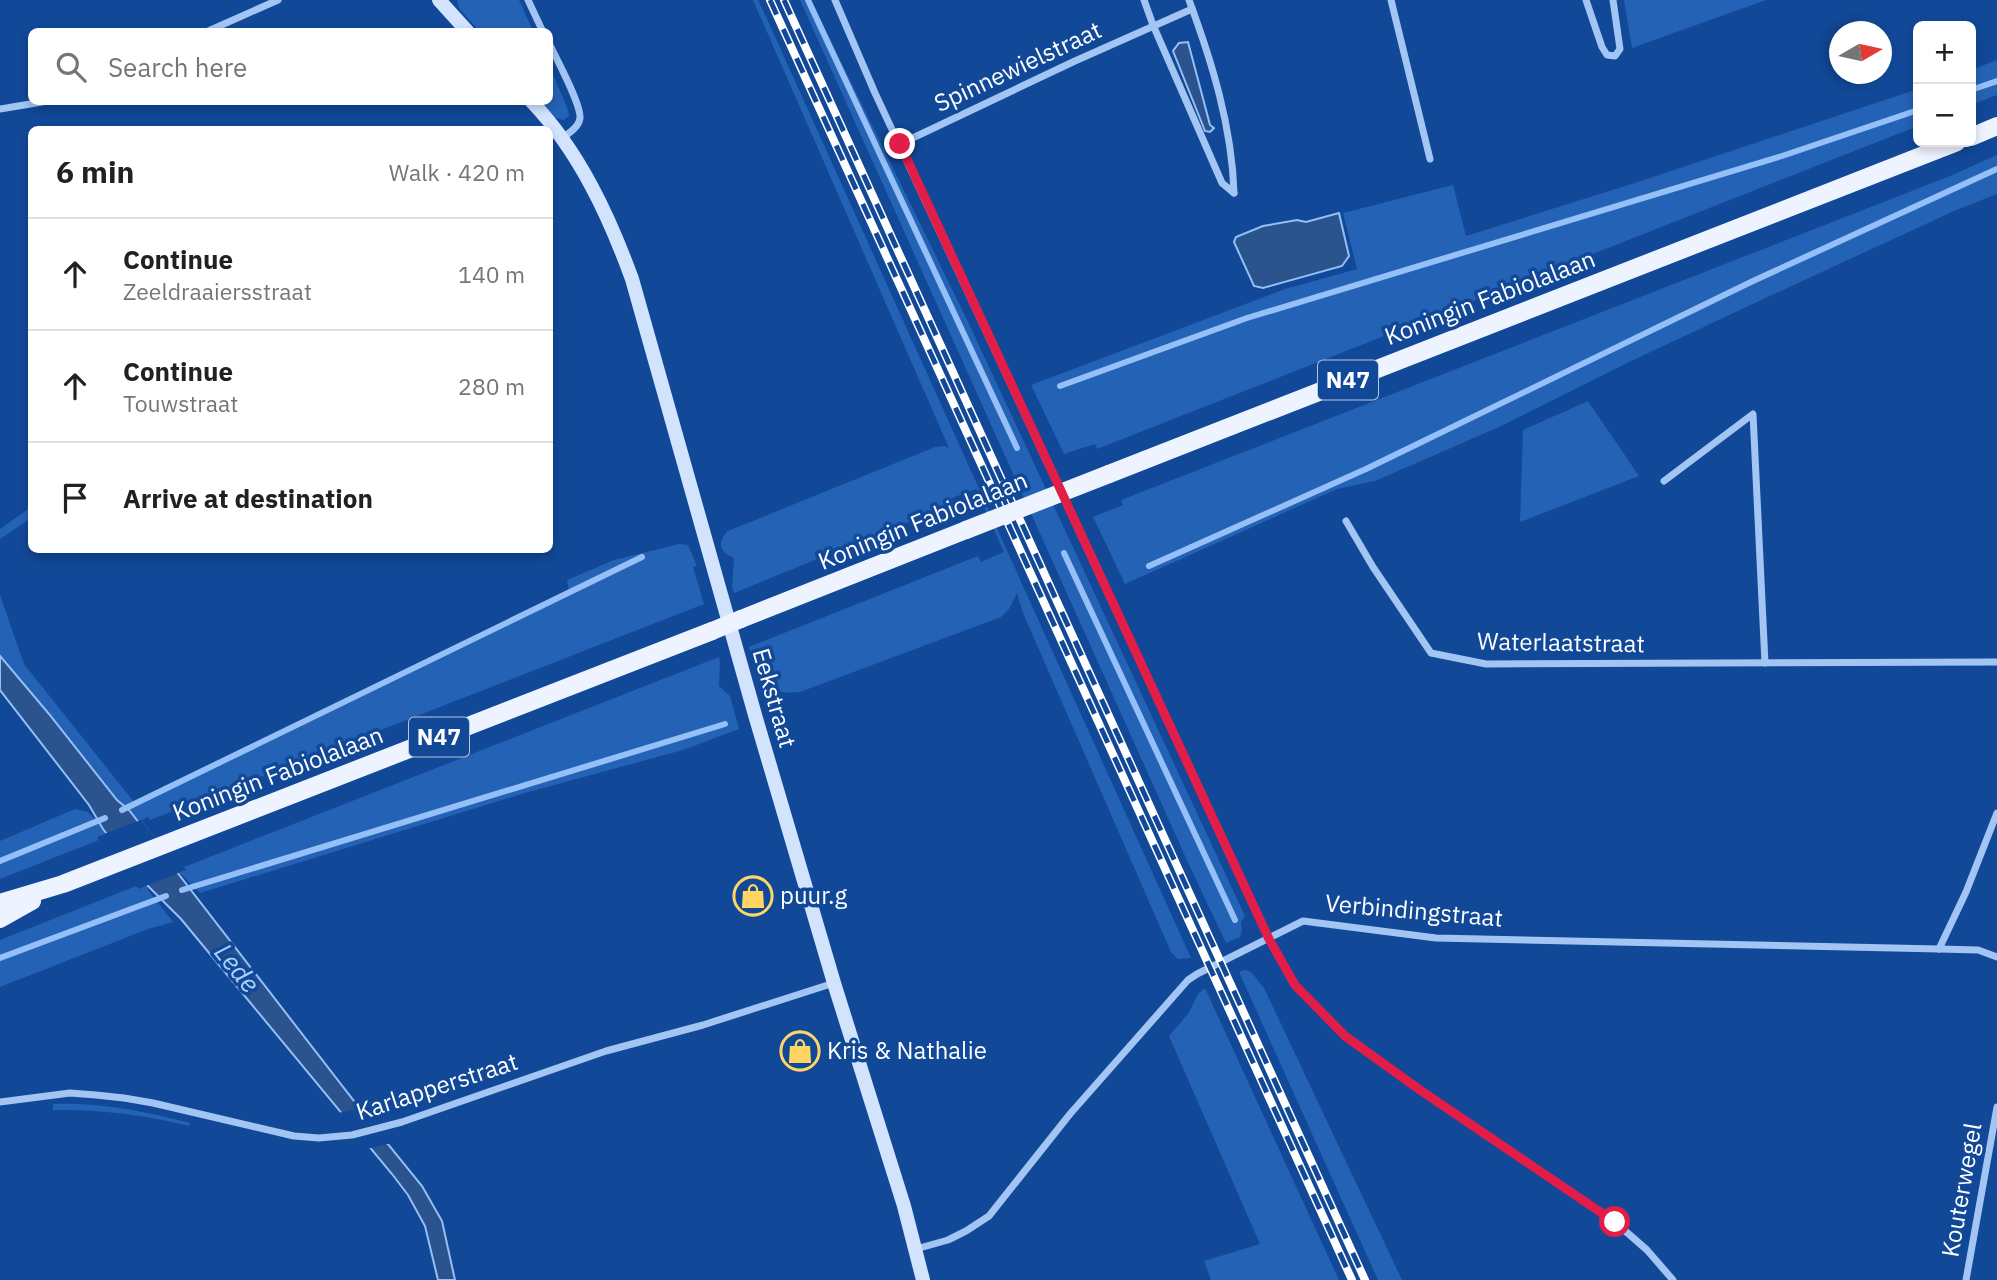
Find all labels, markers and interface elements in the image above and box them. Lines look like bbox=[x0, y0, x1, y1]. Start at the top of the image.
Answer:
street label: Spinnewielstraat bbox=[929, 13, 1106, 119]
north arrow bbox=[1829, 21, 1892, 84]
map controls bbox=[1913, 21, 1976, 147]
button: + bbox=[1913, 21, 1976, 84]
search box bbox=[28, 28, 553, 105]
icon: search bbox=[52, 48, 90, 86]
text: Search here bbox=[108, 50, 247, 84]
button: − bbox=[1913, 84, 1976, 147]
route end bbox=[884, 128, 915, 159]
text: 6 min bbox=[56, 152, 134, 191]
text: Walk · 420 m bbox=[389, 157, 525, 187]
text: Continue bbox=[123, 242, 233, 276]
street label: Koningin Fabiolalaan bbox=[1380, 242, 1599, 352]
icon: ahead bbox=[56, 255, 94, 293]
text: 140 m bbox=[458, 259, 525, 289]
text: Zeeldraaiersstraat bbox=[123, 276, 312, 306]
text: Continue bbox=[123, 354, 233, 388]
road number: N47 bbox=[1318, 360, 1378, 400]
icon: ahead bbox=[56, 367, 94, 405]
text: 280 m bbox=[458, 371, 525, 401]
text: Touwstraat bbox=[123, 388, 238, 418]
street label: Koningin Fabiolalaan bbox=[813, 463, 1032, 577]
icon: arrive bbox=[56, 479, 94, 517]
text: Arrive at destination bbox=[123, 481, 373, 515]
street label: Waterlaatstraat bbox=[1477, 625, 1645, 659]
street label: Eekstraat bbox=[746, 644, 804, 751]
street label: Koningin Fabiolalaan bbox=[168, 718, 387, 828]
road number: N47 bbox=[409, 718, 469, 757]
shop icon: puur.g bbox=[732, 875, 774, 917]
place label: puur.g bbox=[780, 879, 847, 911]
street label: Verbindingstraat bbox=[1324, 886, 1504, 934]
water label: Lede bbox=[208, 936, 268, 999]
shop icon: Kris & Nathalie bbox=[779, 1030, 821, 1072]
place label: Kris & Nathalie bbox=[827, 1034, 987, 1066]
street label: Karlapperstraat bbox=[352, 1045, 522, 1127]
street label: Kouterwegel bbox=[1933, 1120, 1989, 1259]
route start bbox=[1599, 1206, 1630, 1237]

